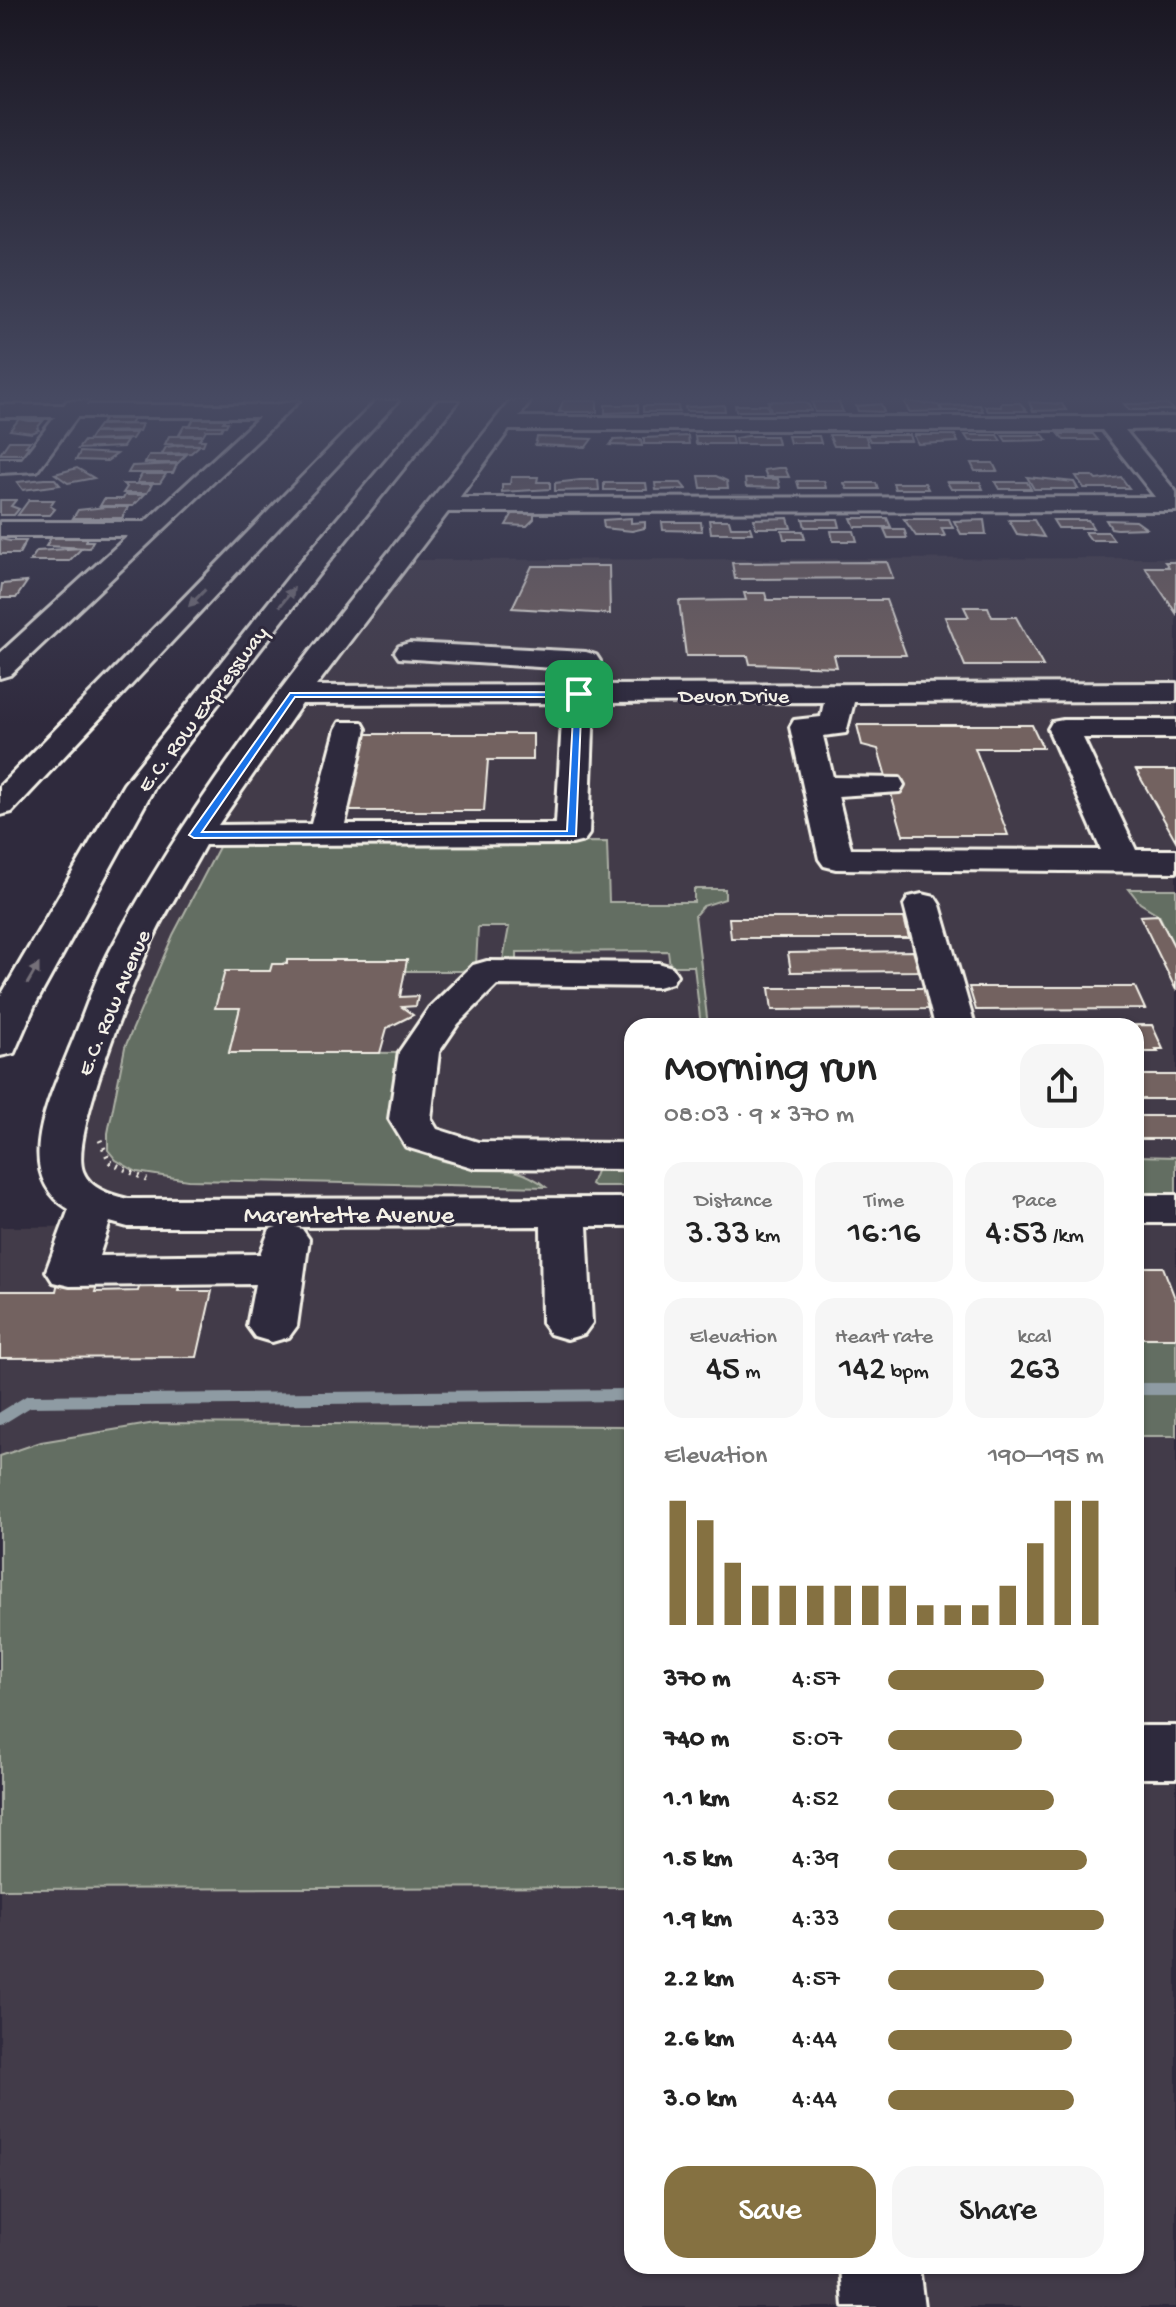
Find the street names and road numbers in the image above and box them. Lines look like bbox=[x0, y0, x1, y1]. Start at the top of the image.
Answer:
street label: E.C. Row Expressway bbox=[133, 622, 275, 799]
street label: Devon Drive bbox=[677, 685, 790, 711]
street label: E.C. Row Avenue bbox=[73, 926, 158, 1080]
street label: Marentette Avenue bbox=[244, 1202, 455, 1233]

